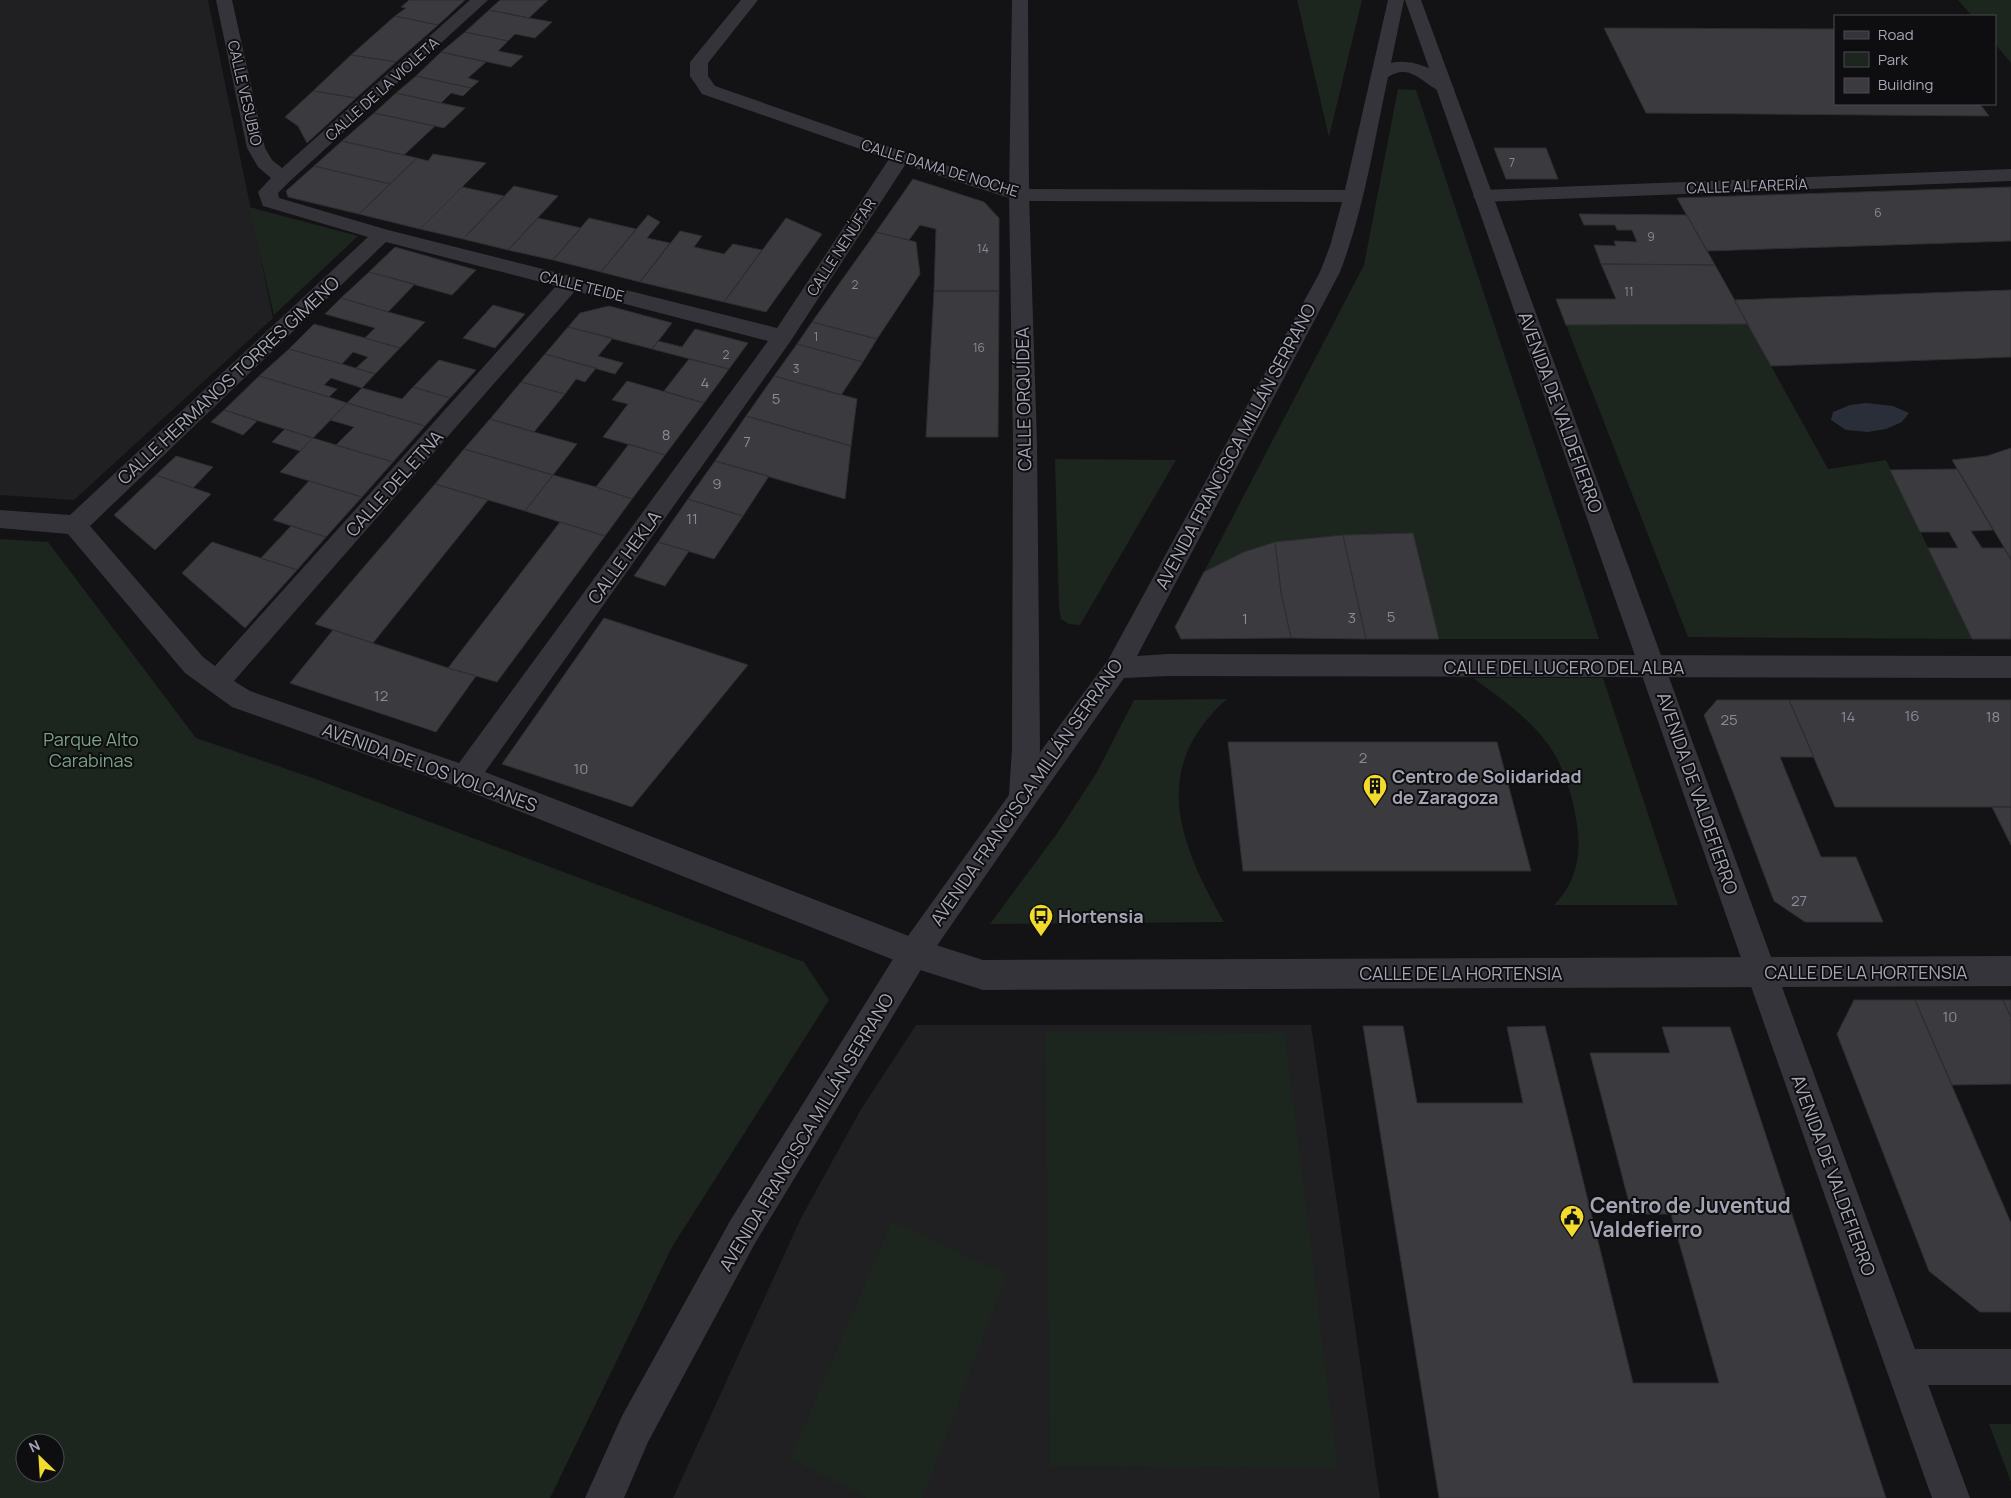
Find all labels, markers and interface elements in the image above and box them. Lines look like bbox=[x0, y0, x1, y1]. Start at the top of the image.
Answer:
legend bbox=[1834, 15, 1996, 105]
text: Road bbox=[1878, 24, 1914, 45]
street label: CALLE DE LA VIOLETA bbox=[321, 32, 444, 146]
street label: CALLE VESUBIO bbox=[223, 38, 267, 148]
text: Park bbox=[1878, 49, 1908, 70]
text: Building bbox=[1878, 74, 1933, 95]
street label: CALLE DAMA DE NOCHE bbox=[859, 134, 1021, 202]
house number: 7 bbox=[1509, 154, 1515, 171]
street label: CALLE ALFARERÍA bbox=[1686, 173, 1808, 199]
street label: CALLE NENÚFAR bbox=[801, 194, 881, 300]
house number: 6 bbox=[1874, 204, 1882, 221]
house number: 9 bbox=[1647, 228, 1655, 245]
house number: 14 bbox=[977, 240, 989, 257]
street label: CALLE TEIDE bbox=[538, 265, 626, 307]
street label: CALLE HERMANOS TORRES GIMENO bbox=[112, 271, 344, 489]
house number: 2 bbox=[852, 276, 859, 293]
house number: 11 bbox=[1624, 283, 1634, 300]
street label: AVENIDA FRANCISCA MILLÁN SERRANO bbox=[1149, 299, 1321, 593]
street label: AVENIDA DE VALDEFIERRO bbox=[1513, 308, 1609, 516]
street label: CALLE ORQUÍDEA bbox=[1010, 326, 1036, 471]
house number: 1 bbox=[814, 328, 818, 345]
house number: 16 bbox=[973, 339, 985, 356]
house number: 2 bbox=[723, 346, 730, 363]
house number: 3 bbox=[793, 360, 799, 377]
house number: 4 bbox=[701, 372, 710, 393]
house number: 5 bbox=[772, 388, 780, 409]
street label: CALLE DEL ETNA bbox=[340, 424, 449, 541]
house number: 8 bbox=[662, 424, 670, 445]
house number: 7 bbox=[743, 431, 751, 452]
house number: 9 bbox=[712, 473, 722, 494]
street label: CALLE HEKLA bbox=[582, 505, 666, 609]
house number: 11 bbox=[686, 508, 698, 529]
house number: 5 bbox=[1387, 606, 1395, 627]
house number: 3 bbox=[1348, 607, 1356, 628]
house number: 1 bbox=[1242, 608, 1248, 629]
street label: AVENIDA FRANCISCA MILLÁN SERRANO bbox=[924, 654, 1128, 930]
street label: CALLE DEL LUCERO DEL ALBA bbox=[1444, 655, 1685, 679]
house number: 12 bbox=[374, 685, 388, 706]
street label: AVENIDA DE VALDEFIERRO bbox=[1652, 689, 1744, 897]
house number: 16 bbox=[1904, 705, 1920, 726]
house number: 14 bbox=[1841, 706, 1855, 727]
house number: 18 bbox=[1986, 706, 2000, 727]
house number: 25 bbox=[1720, 709, 1738, 730]
street label: AVENIDA DE LOS VOLCANES bbox=[319, 717, 541, 817]
park label: Parque Alto Carabinas bbox=[43, 727, 139, 772]
house number: 2 bbox=[1359, 747, 1367, 768]
house number: 10 bbox=[574, 758, 589, 779]
place label: Centro de Solidaridad de Zaragoza bbox=[1392, 764, 1582, 809]
building icon: Centro de Solidaridad de Zaragoza bbox=[1362, 773, 1388, 807]
house number: 27 bbox=[1791, 890, 1807, 911]
bus stop icon: Hortensia bbox=[1028, 903, 1054, 937]
place label: Hortensia bbox=[1058, 904, 1144, 928]
street label: CALLE DE LA HORTENSIA bbox=[1764, 960, 1968, 984]
street label: CALLE DE LA HORTENSIA bbox=[1359, 961, 1563, 985]
street label: AVENIDA FRANCISCA MILLÁN SERRANO bbox=[713, 989, 899, 1275]
house number: 10 bbox=[1943, 1006, 1958, 1027]
street label: AVENIDA DE VALDEFIERRO bbox=[1786, 1071, 1882, 1279]
place label: Centro de Juventud Valdefierro bbox=[1590, 1191, 1791, 1243]
public building icon: Centro de Juventud Valdefierro bbox=[1559, 1204, 1585, 1238]
north arrow bbox=[15, 1433, 65, 1483]
text: N bbox=[26, 1435, 43, 1457]

